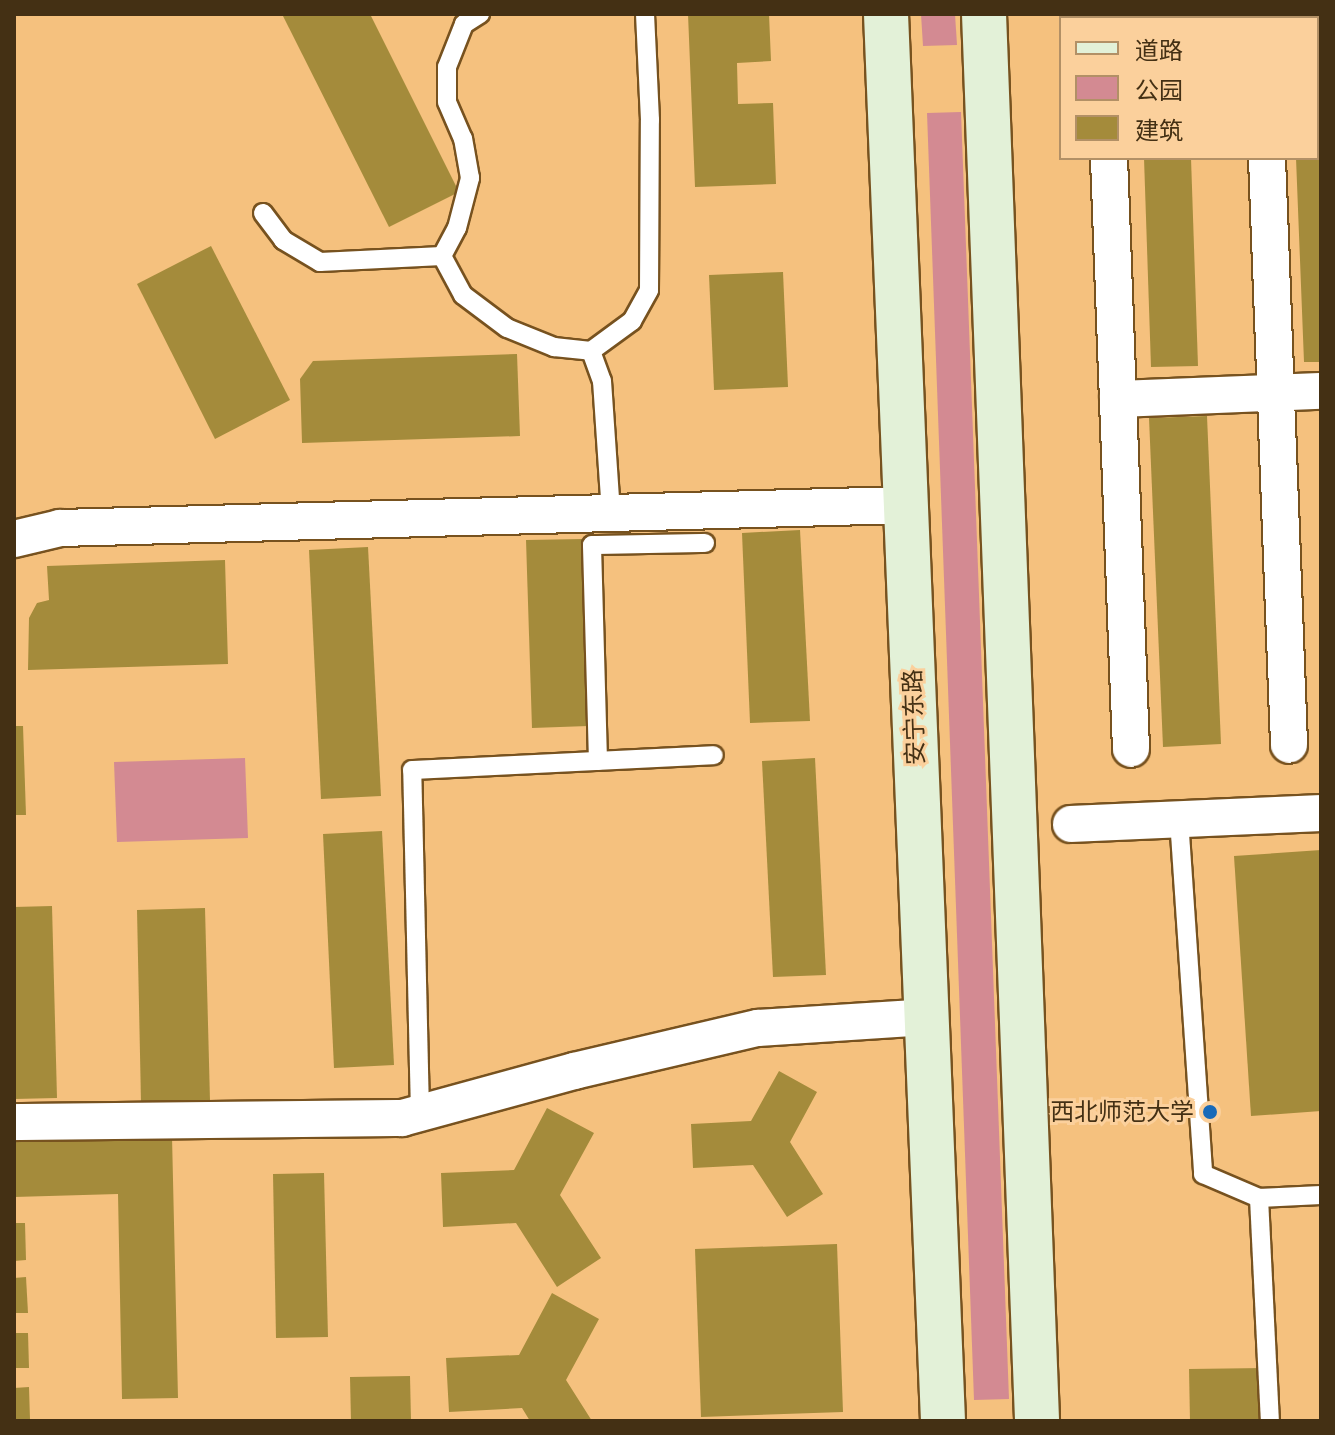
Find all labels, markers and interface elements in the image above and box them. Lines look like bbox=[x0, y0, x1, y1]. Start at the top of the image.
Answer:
legend bbox=[1059, 16, 1319, 160]
text: 道路 bbox=[1135, 35, 1183, 66]
text: 公园 bbox=[1135, 75, 1183, 106]
text: 建筑 bbox=[1135, 115, 1183, 146]
street label: 安宁东路 bbox=[898, 669, 930, 765]
place label: 西北师范大学 bbox=[1050, 1098, 1194, 1126]
marker: 西北师范大学 bbox=[1201, 1103, 1219, 1121]

